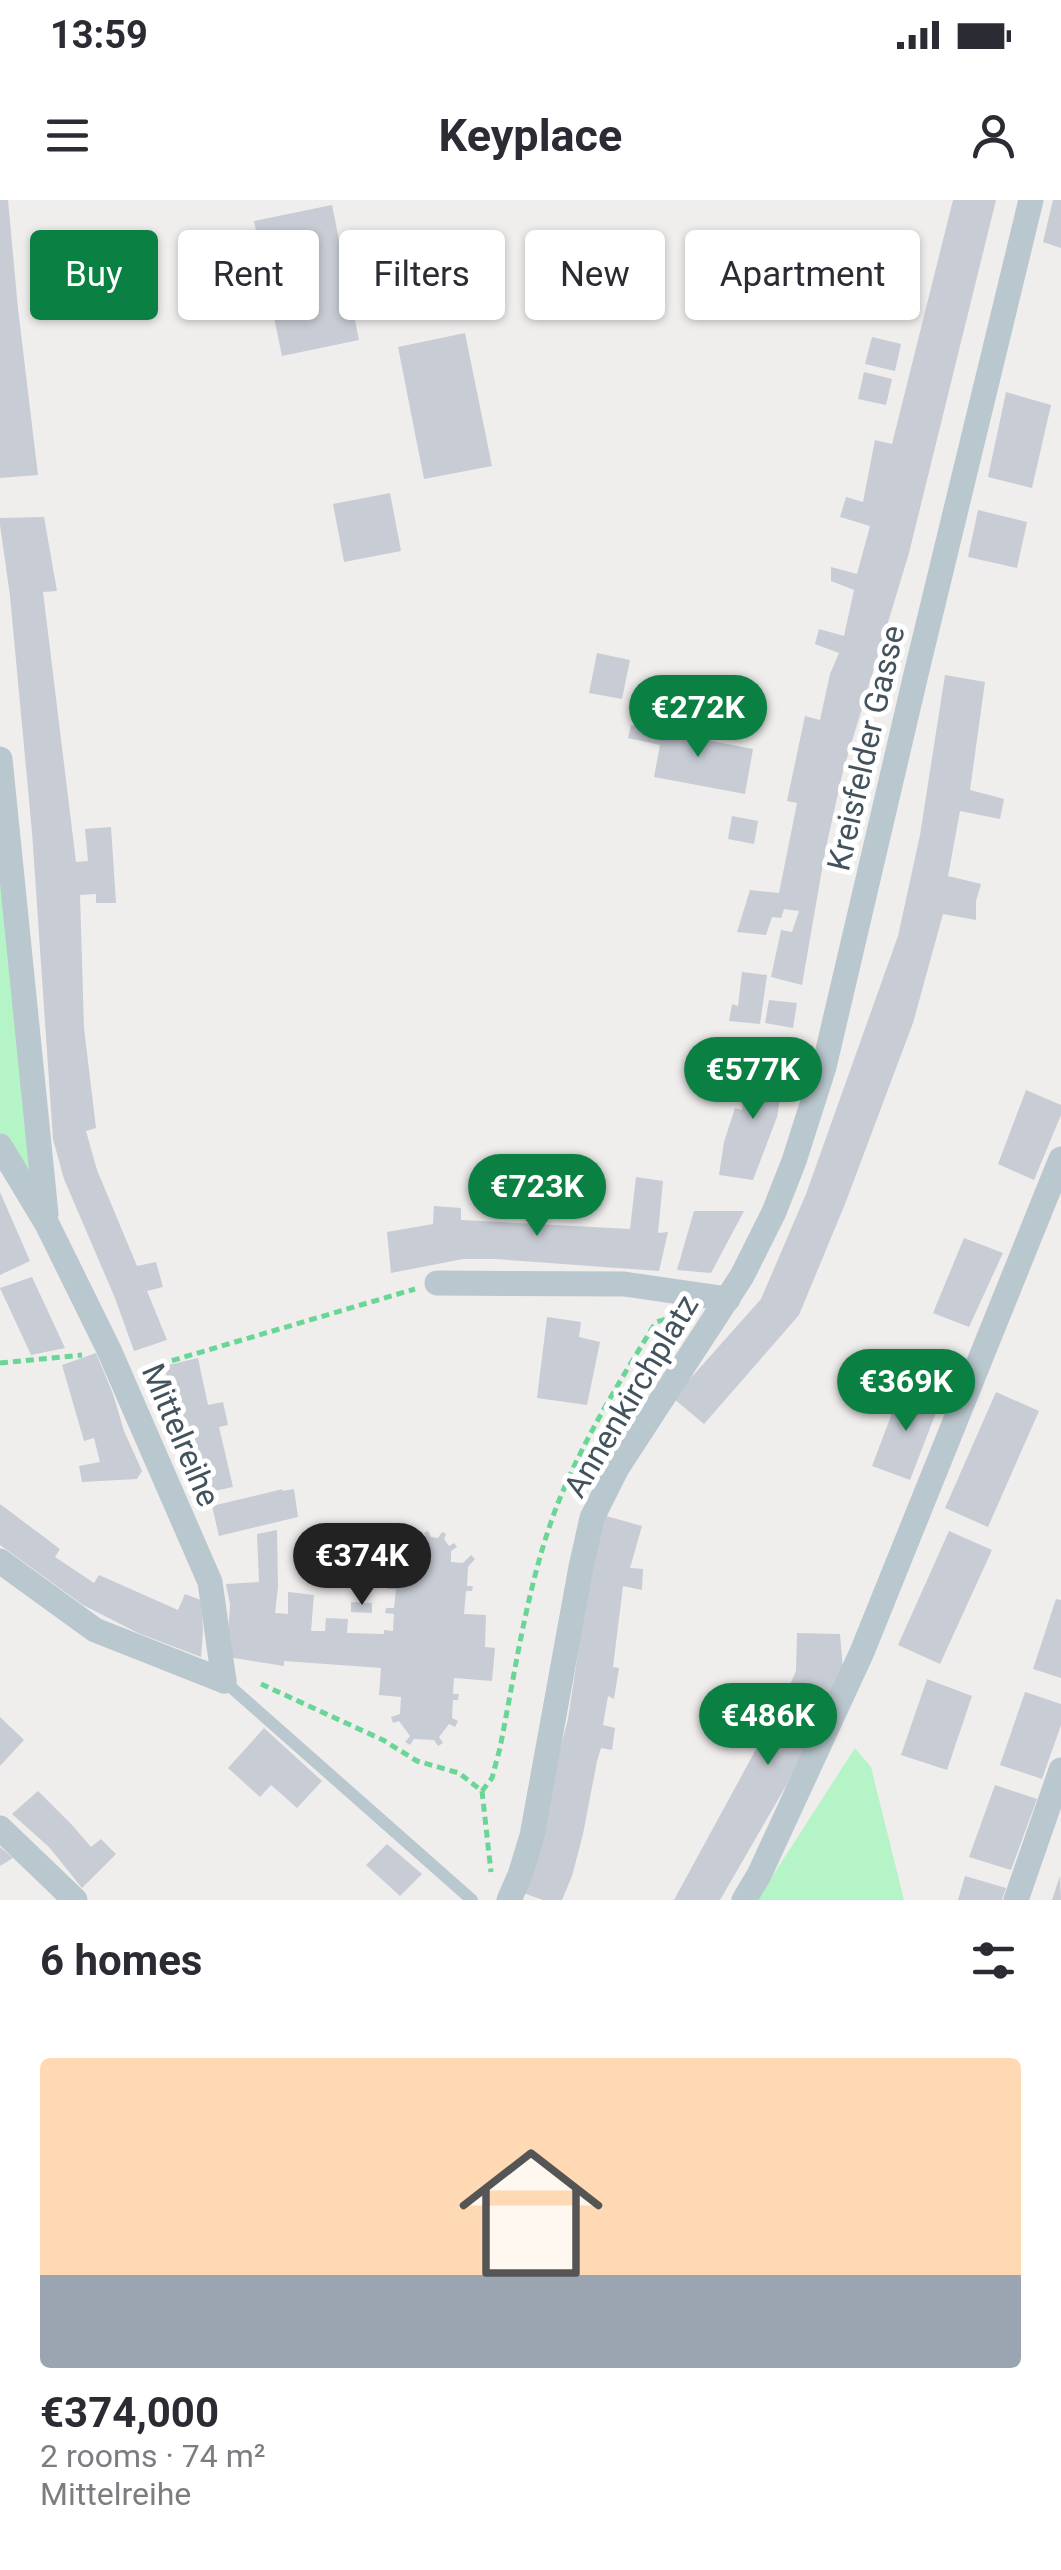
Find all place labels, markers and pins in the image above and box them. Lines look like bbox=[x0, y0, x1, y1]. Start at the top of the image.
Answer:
pin: €272K bbox=[628, 675, 768, 760]
pin: €577K bbox=[683, 1037, 823, 1122]
pin: €723K bbox=[467, 1154, 607, 1239]
pin: €369K bbox=[836, 1349, 976, 1434]
pin: €374K bbox=[292, 1523, 432, 1608]
pin: €486K bbox=[698, 1683, 838, 1768]

